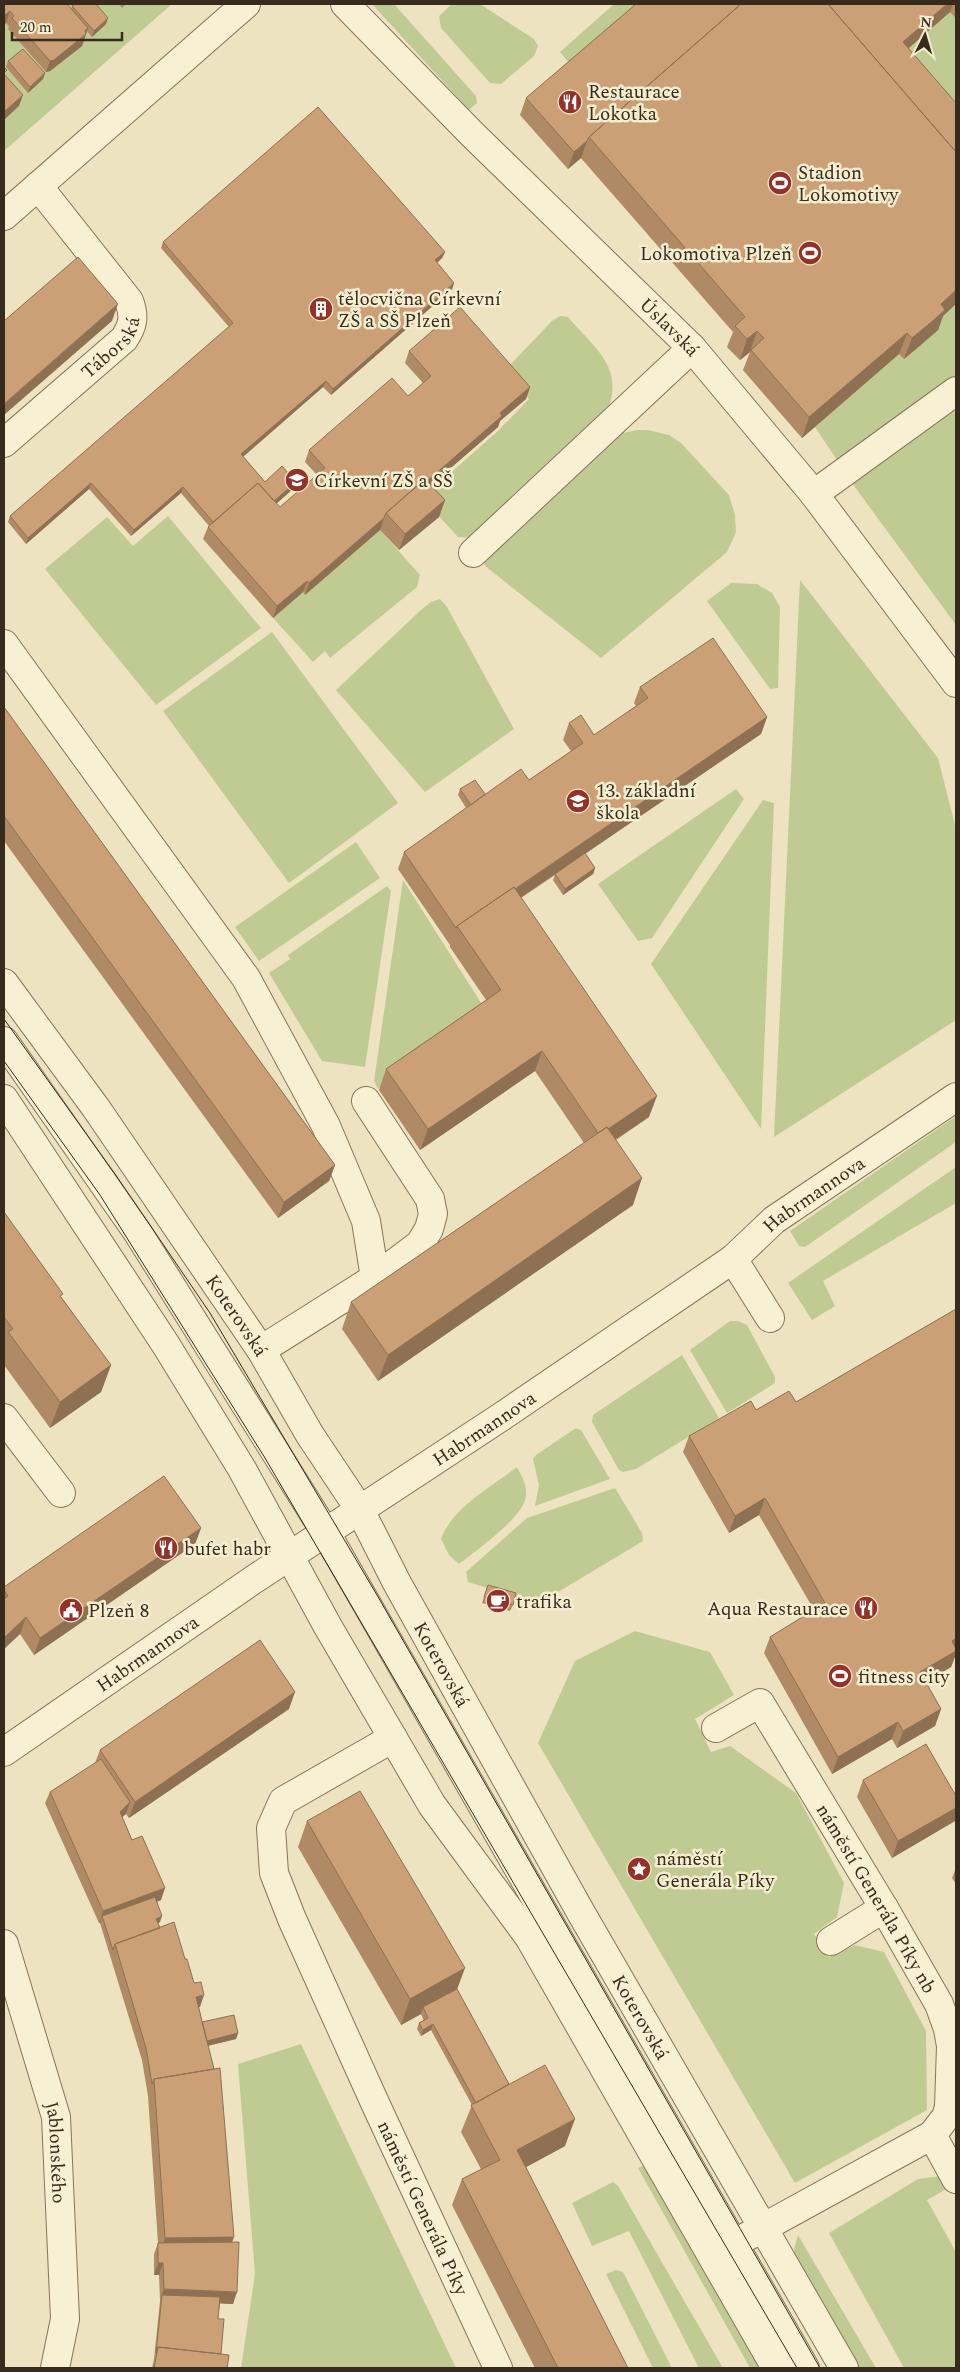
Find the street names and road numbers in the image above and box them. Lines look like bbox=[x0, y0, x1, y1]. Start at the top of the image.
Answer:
street label: Úslavská bbox=[632, 291, 707, 364]
street label: Táborská bbox=[75, 314, 149, 386]
street label: Habrmannova bbox=[756, 1149, 872, 1240]
street label: Koterovská bbox=[198, 1269, 275, 1363]
street label: Habrmannova bbox=[427, 1384, 543, 1474]
street label: Habrmannova bbox=[91, 1608, 206, 1700]
street label: Koterovská bbox=[405, 1617, 477, 1714]
street label: náměstí Generála Píky nb bbox=[808, 1798, 943, 1999]
street label: Koterovská bbox=[604, 1970, 676, 2066]
street label: Jablonského bbox=[36, 2098, 73, 2204]
street label: náměstí Generála Píky bbox=[369, 2116, 476, 2301]

